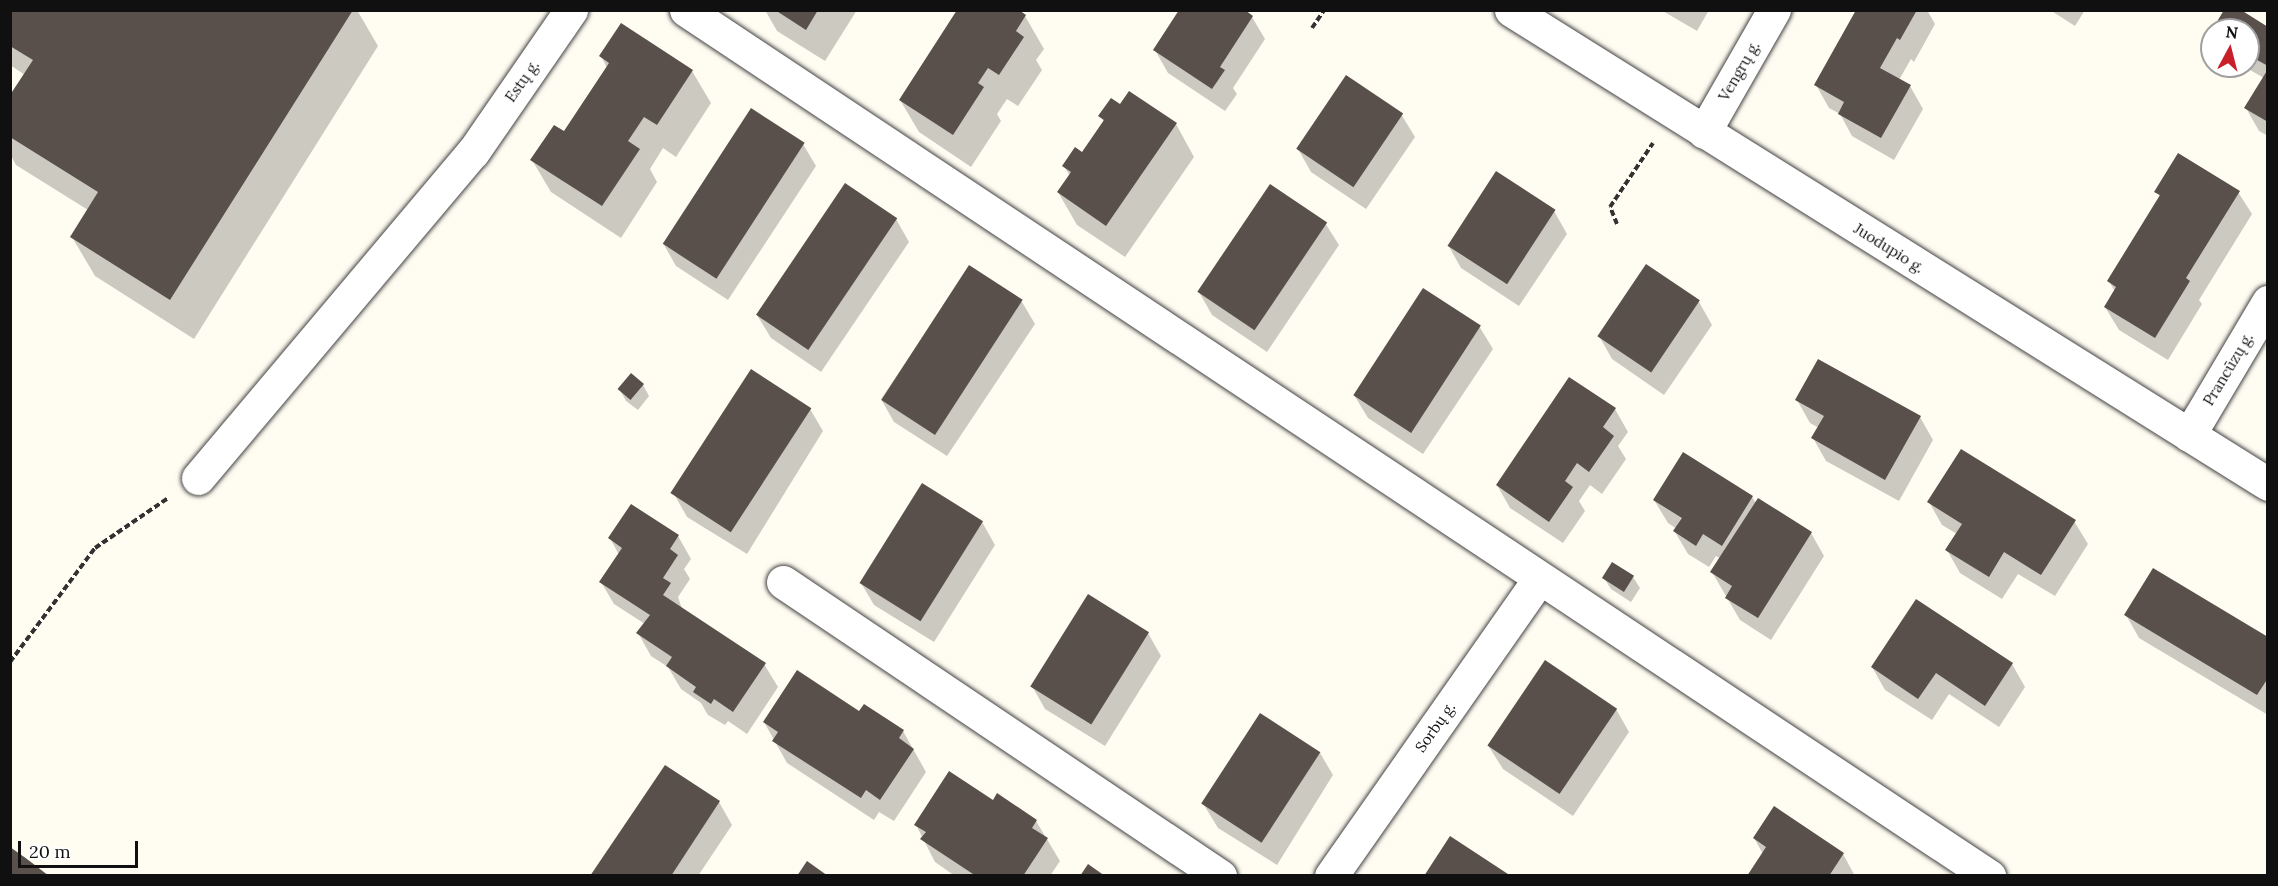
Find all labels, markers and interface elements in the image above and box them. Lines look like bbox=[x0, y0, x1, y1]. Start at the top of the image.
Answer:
north arrow bbox=[2200, 18, 2260, 78]
text: N bbox=[2225, 21, 2239, 43]
street label: Vengrų g. bbox=[1715, 38, 1763, 104]
street label: Estų g. bbox=[501, 57, 543, 105]
street label: Juodupio g. bbox=[1851, 219, 1927, 277]
street label: Prancūzų g. bbox=[2199, 329, 2257, 409]
street label: Sorbų g. bbox=[1411, 698, 1459, 756]
scale bar bbox=[21, 829, 141, 867]
text: 20 m bbox=[29, 840, 71, 863]

